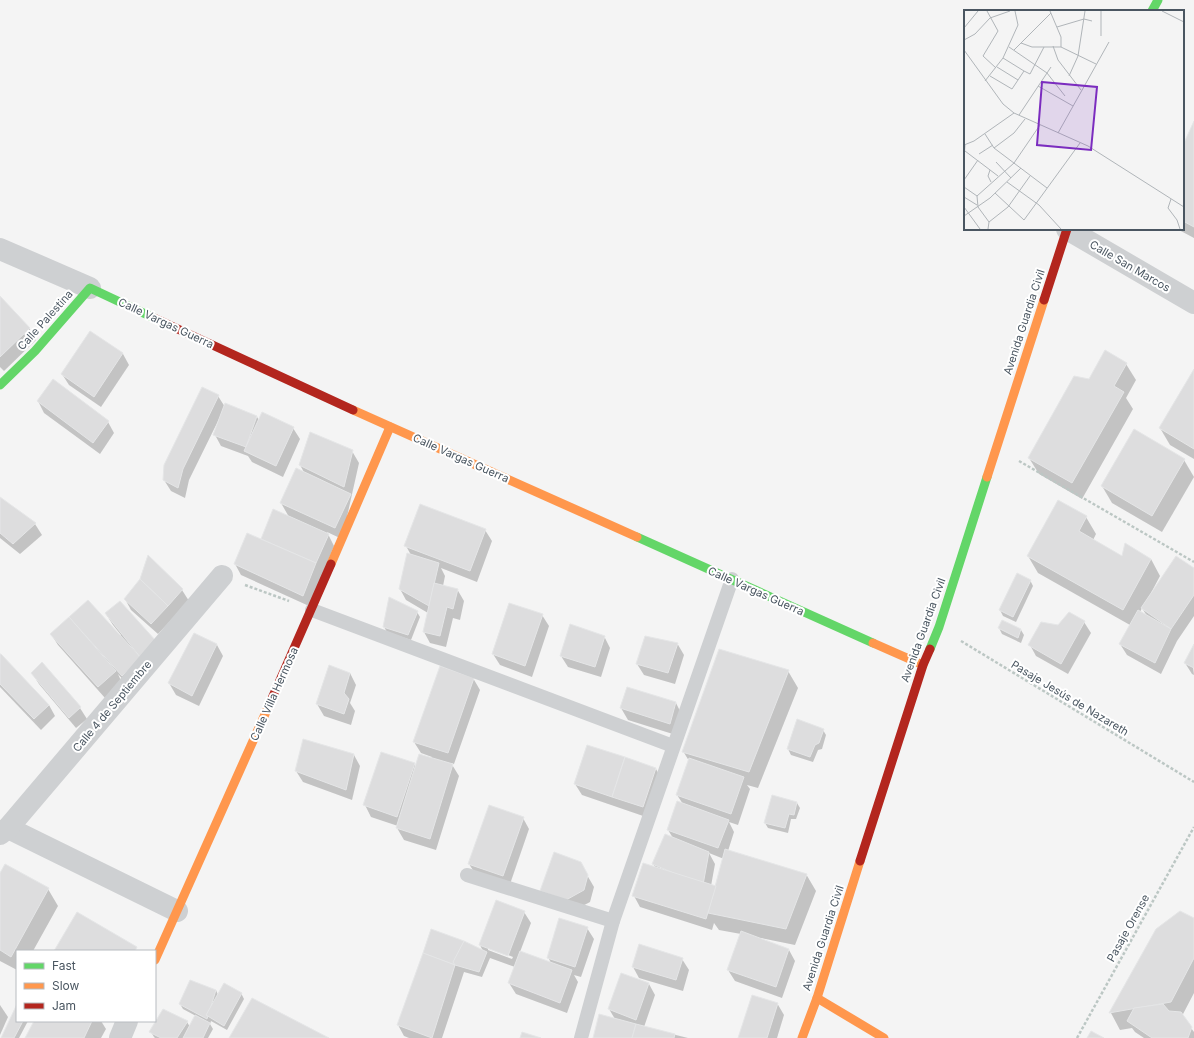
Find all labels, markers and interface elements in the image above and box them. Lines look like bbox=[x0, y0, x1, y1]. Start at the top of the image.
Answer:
inset map bbox=[964, 10, 1184, 230]
street label: Calle San Marcos bbox=[1087, 237, 1173, 295]
street label: Avenida Guardia Civil bbox=[1000, 267, 1048, 377]
street label: Calle Palestina bbox=[14, 287, 76, 353]
street label: Calle Vargas Guerra bbox=[116, 295, 216, 351]
street label: Calle Vargas Guerra bbox=[411, 430, 511, 486]
street label: Calle Vargas Guerra bbox=[706, 563, 806, 619]
street label: Avenida Guardia Civil bbox=[898, 576, 948, 684]
street label: Calle Villa Hermosa bbox=[247, 645, 301, 743]
street label: Calle 4 de Septiembre bbox=[70, 657, 154, 755]
street label: Pasaje Jesús de Nazareth bbox=[1009, 657, 1131, 739]
street label: Avenida Guardia Civil bbox=[799, 883, 847, 993]
street label: Pasaje Orense bbox=[1104, 892, 1152, 964]
legend bbox=[16, 950, 156, 1022]
text: Fast bbox=[52, 958, 76, 973]
text: Slow bbox=[52, 978, 80, 993]
text: Jam bbox=[52, 998, 76, 1013]

